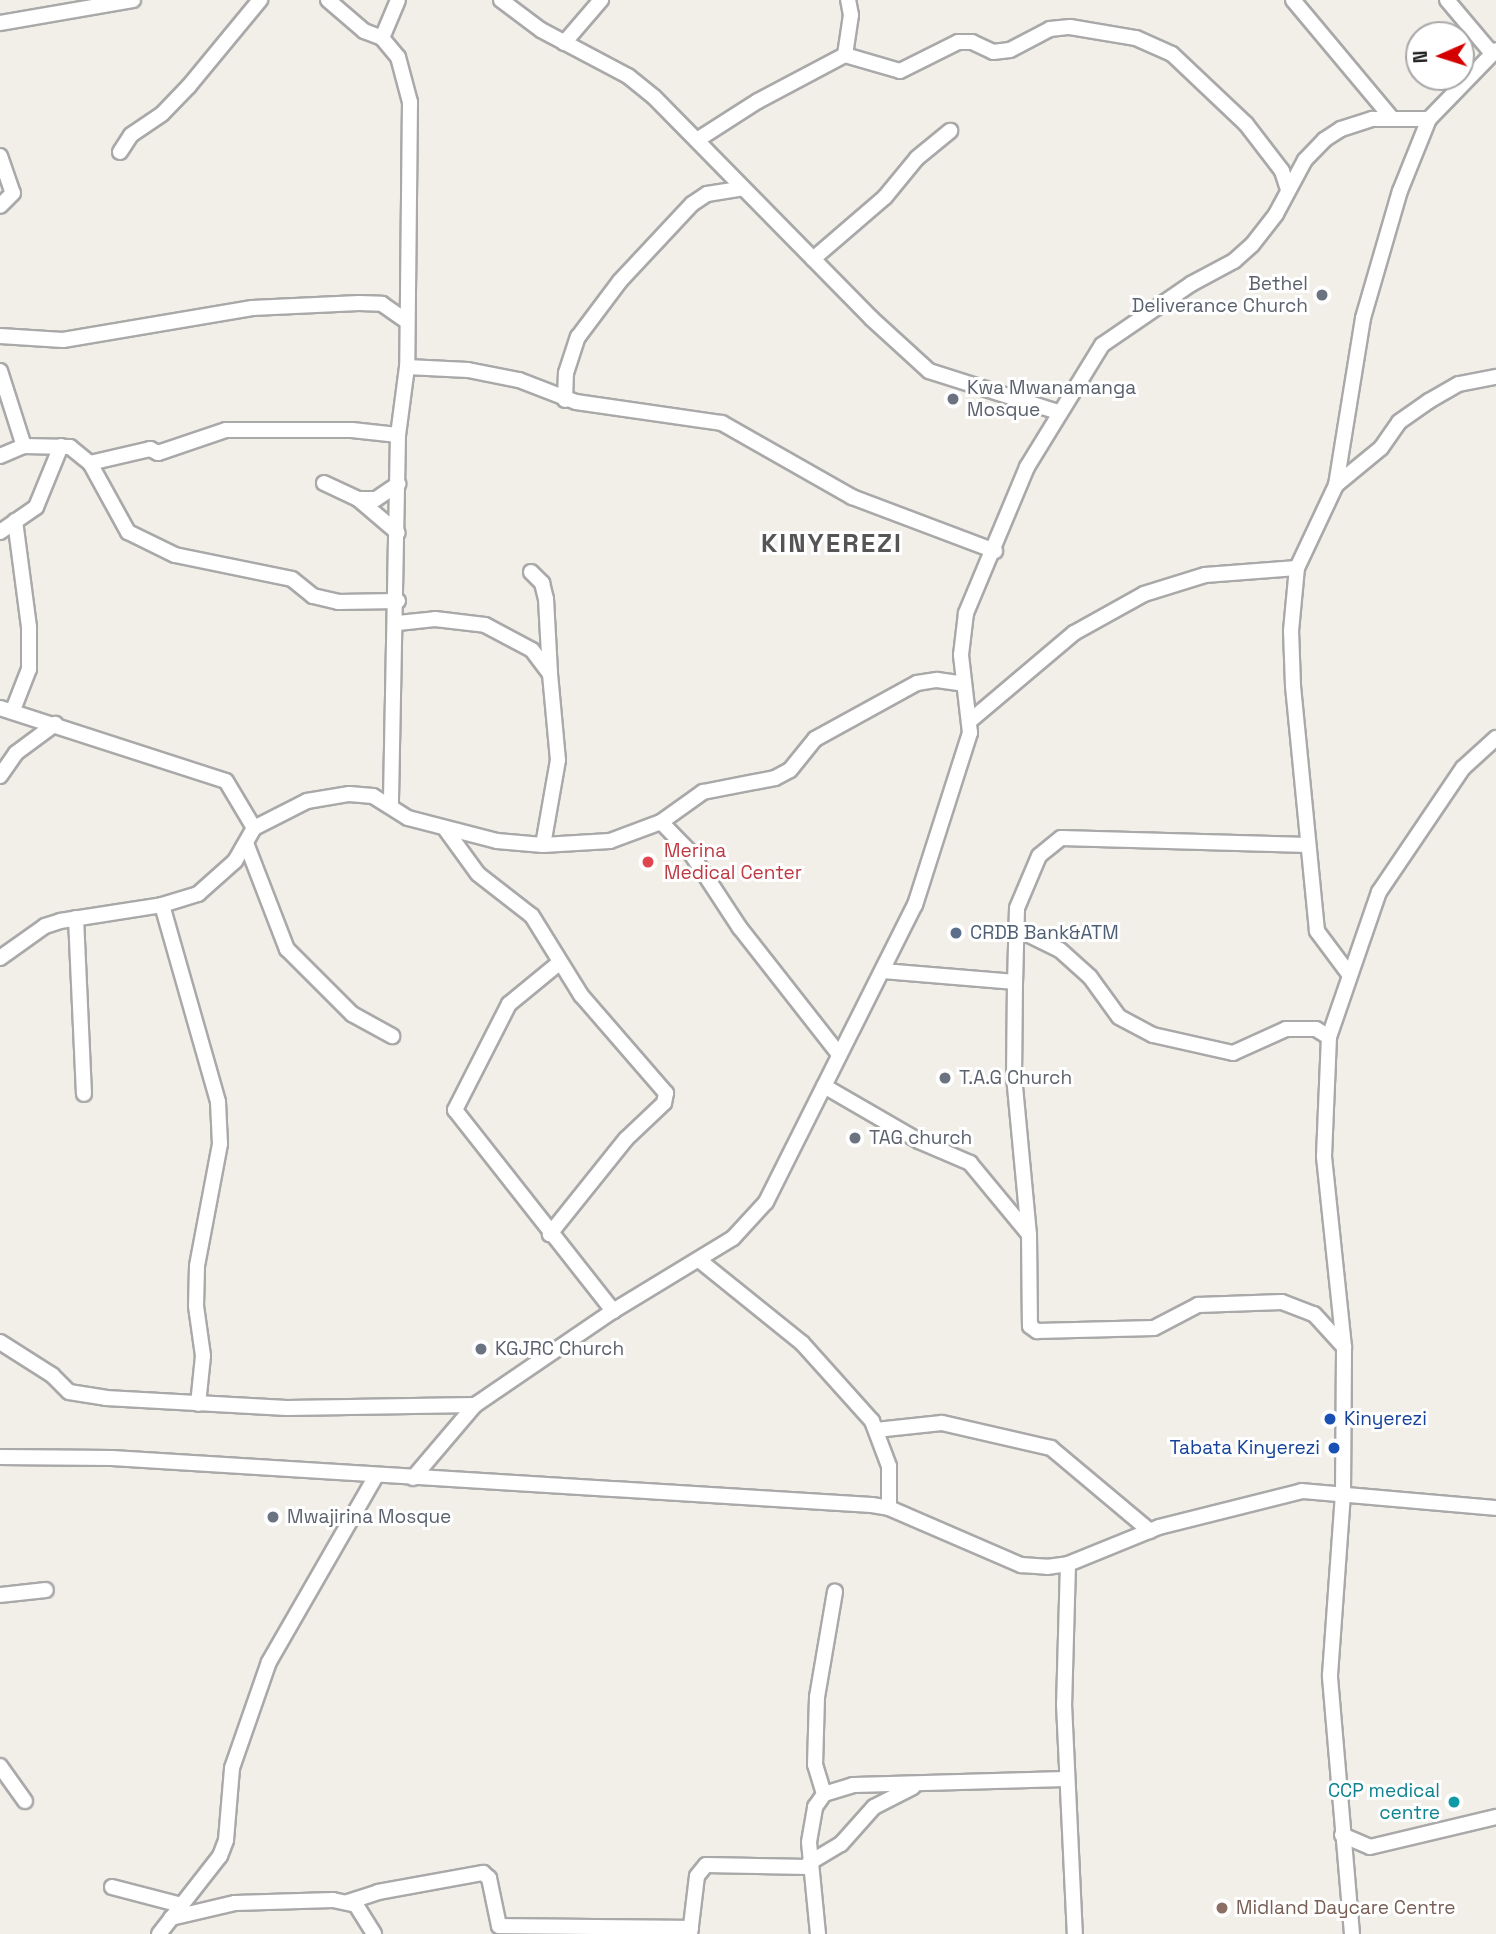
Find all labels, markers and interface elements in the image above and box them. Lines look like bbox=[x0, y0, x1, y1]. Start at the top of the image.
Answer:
north arrow bbox=[1405, 21, 1475, 91]
text: N bbox=[1408, 50, 1433, 64]
place label: Bethel Deliverance Church bbox=[1132, 273, 1308, 317]
marker: Bethel Deliverance Church bbox=[1314, 287, 1330, 303]
place label: Kwa Mwanamanga Mosque bbox=[967, 377, 1136, 421]
marker: Kwa Mwanamanga Mosque bbox=[945, 391, 961, 407]
district label: KINYEREZI bbox=[762, 528, 902, 560]
place label: Merina Medical Center bbox=[664, 840, 802, 884]
marker: Merina Medical Center bbox=[638, 852, 658, 872]
place label: CRDB Bank&ATM bbox=[970, 922, 1119, 944]
marker: CRDB Bank&ATM bbox=[948, 925, 964, 941]
place label: T.A.G Church bbox=[959, 1067, 1072, 1089]
marker: T.A.G Church bbox=[937, 1070, 953, 1086]
place label: TAG church bbox=[869, 1127, 972, 1149]
marker: TAG church bbox=[847, 1130, 863, 1146]
place label: KGJRC Church bbox=[495, 1338, 624, 1360]
marker: KGJRC Church bbox=[473, 1341, 489, 1357]
place label: Kinyerezi bbox=[1344, 1408, 1427, 1430]
marker: Kinyerezi bbox=[1322, 1411, 1338, 1427]
place label: Tabata Kinyerezi bbox=[1170, 1437, 1320, 1459]
marker: Tabata Kinyerezi bbox=[1326, 1440, 1342, 1456]
place label: Mwajirina Mosque bbox=[287, 1506, 451, 1528]
marker: Mwajirina Mosque bbox=[265, 1509, 281, 1525]
place label: CCP medical centre bbox=[1328, 1780, 1440, 1824]
marker: CCP medical centre bbox=[1446, 1794, 1462, 1810]
place label: Midland Daycare Centre bbox=[1236, 1897, 1455, 1919]
marker: Midland Daycare Centre bbox=[1214, 1900, 1230, 1916]

